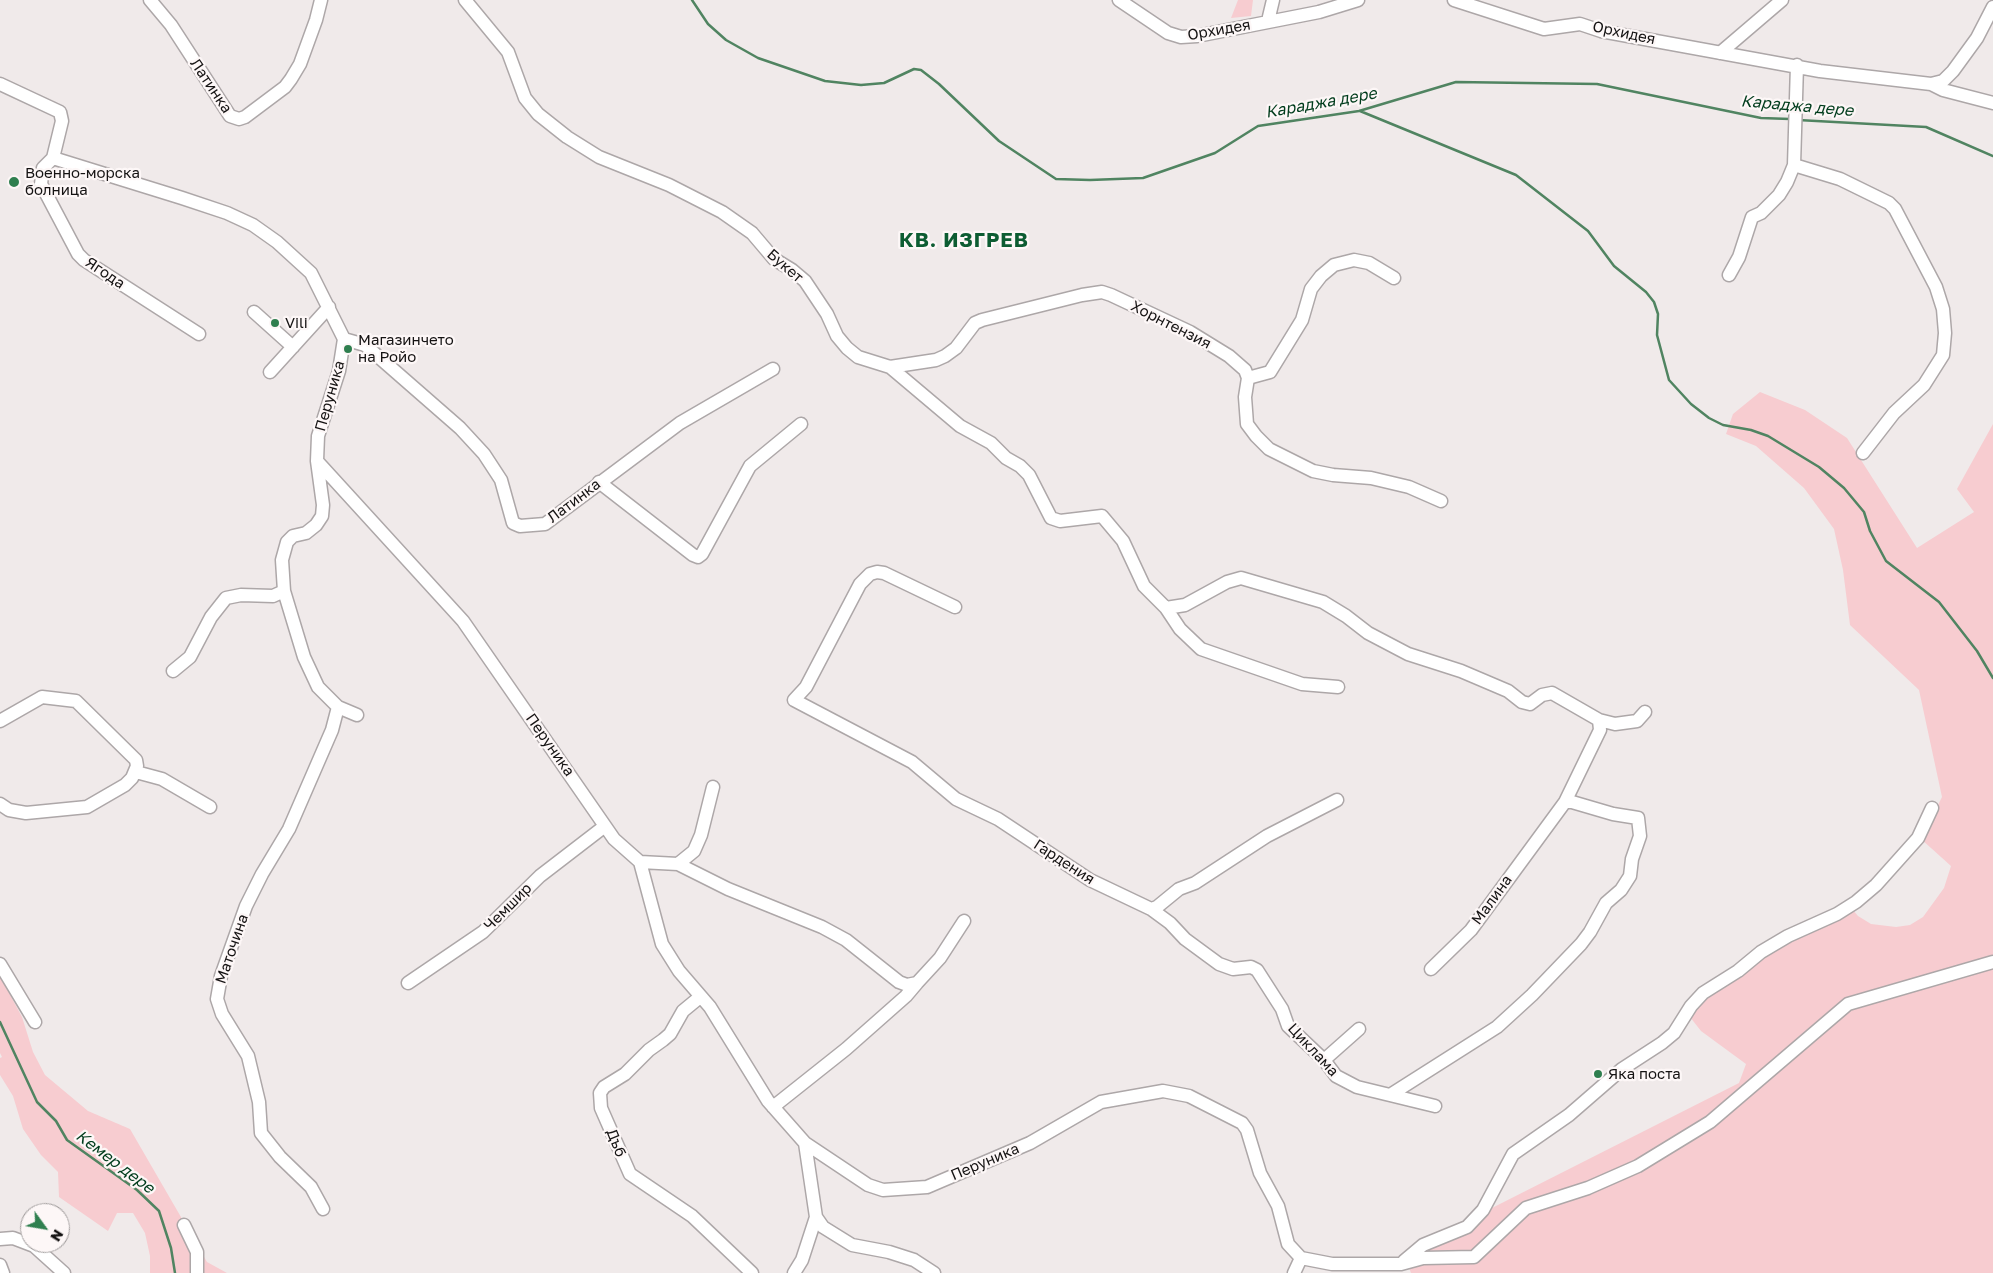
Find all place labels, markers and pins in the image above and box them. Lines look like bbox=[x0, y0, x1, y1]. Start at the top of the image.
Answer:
place label: Военно-морска болница bbox=[25, 164, 140, 199]
marker: Военно-морска болница bbox=[7, 175, 21, 189]
place label: Vili bbox=[285, 314, 308, 332]
marker: Vili bbox=[269, 317, 281, 329]
place label: Магазинчето на Ройо bbox=[358, 331, 454, 366]
marker: Магазинчето на Ройо bbox=[342, 343, 354, 355]
place label: Яка поста bbox=[1608, 1065, 1681, 1083]
marker: Яка поста bbox=[1592, 1068, 1604, 1080]

